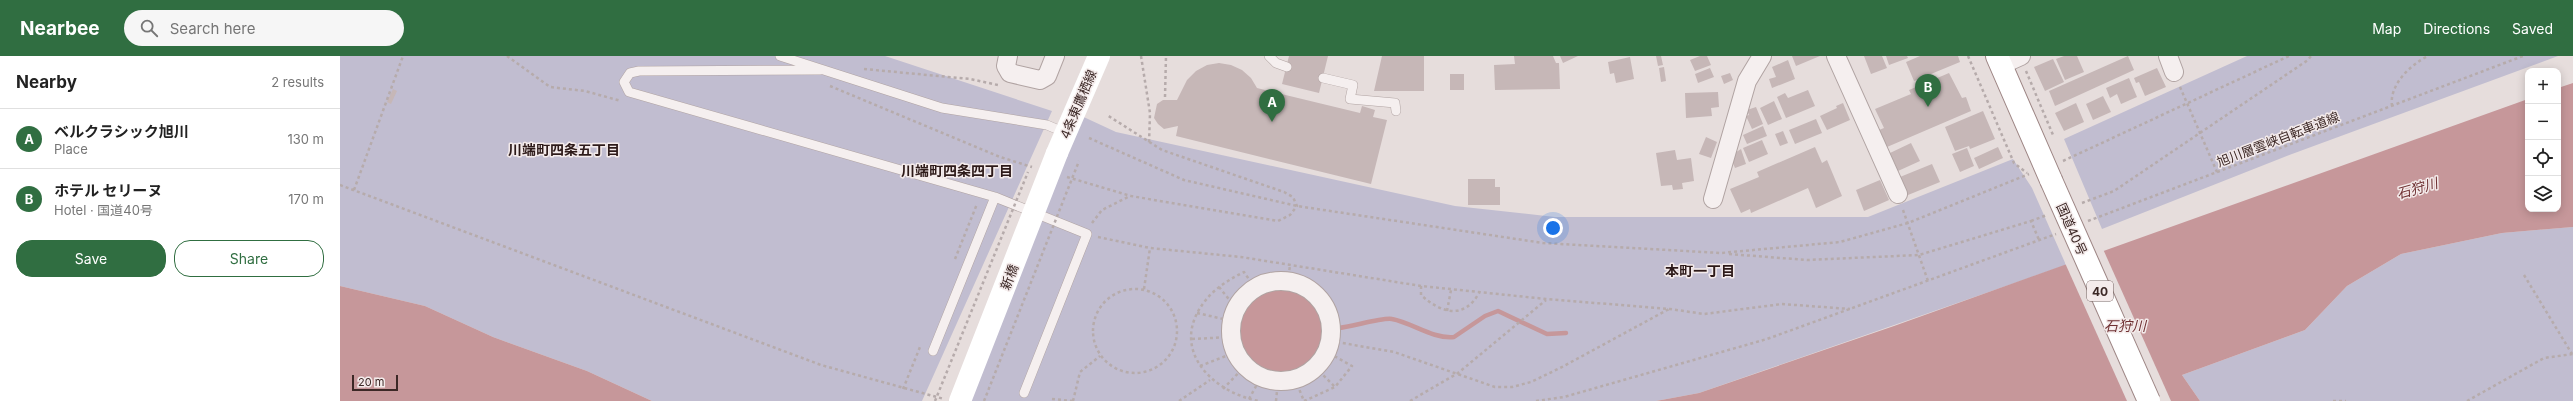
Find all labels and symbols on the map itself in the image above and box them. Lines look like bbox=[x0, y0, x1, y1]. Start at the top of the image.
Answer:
street label: 4条東鷹栖線 bbox=[1056, 67, 1100, 141]
pin: B bbox=[1915, 74, 1941, 107]
pin: A bbox=[1259, 89, 1285, 122]
street label: 旭川層雲峡自転車道線 bbox=[2214, 108, 2342, 170]
district label: 川端町四条五丁目 bbox=[508, 141, 620, 158]
district label: 川端町四条四丁目 bbox=[901, 162, 1013, 179]
water label: 石狩川 bbox=[2394, 173, 2441, 202]
street label: 国道40号 bbox=[2053, 200, 2091, 258]
your location bbox=[1543, 218, 1563, 238]
street label: 新橋 bbox=[997, 262, 1021, 292]
district label: 本町一丁目 bbox=[1665, 262, 1735, 279]
road number: 40 bbox=[2087, 281, 2113, 301]
water label: 石狩川 bbox=[2104, 317, 2148, 334]
scale bar bbox=[352, 373, 398, 392]

